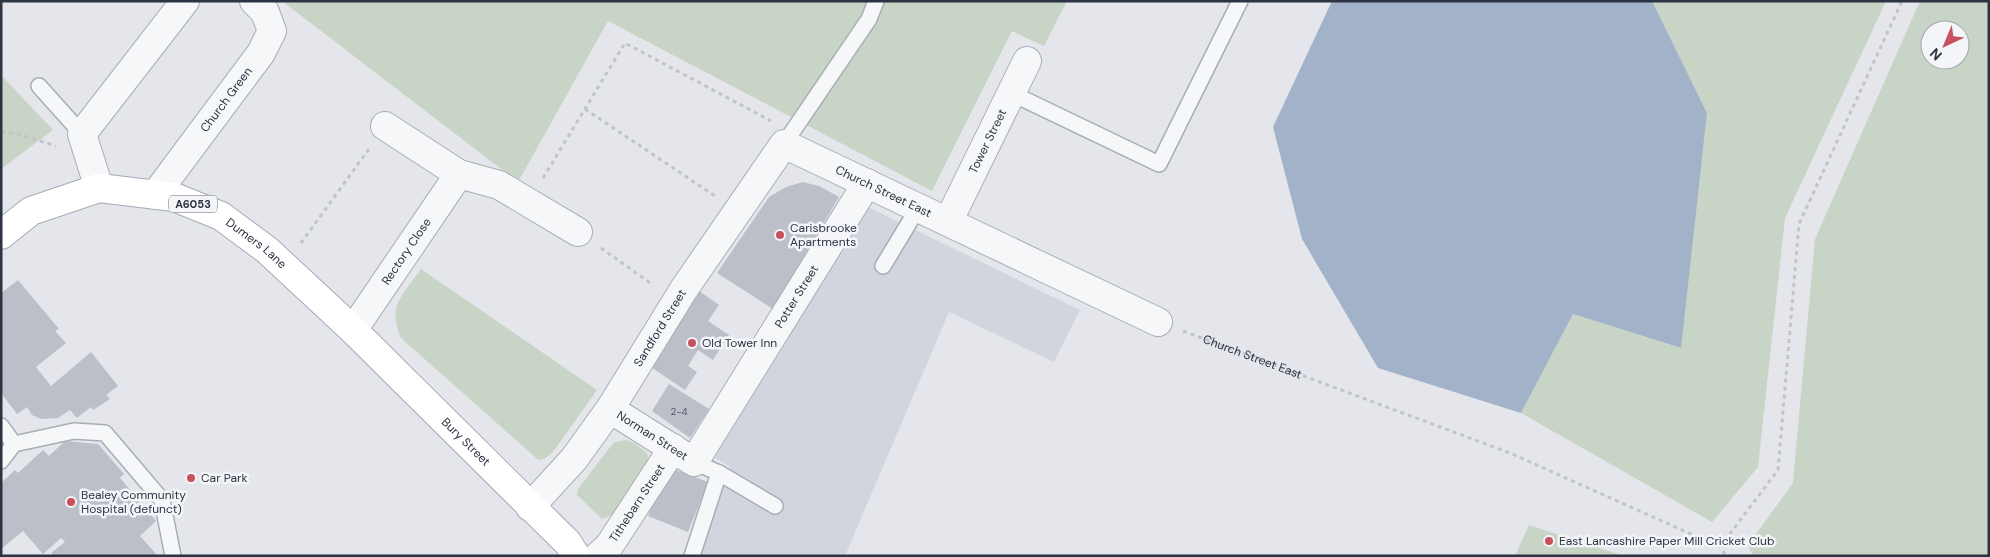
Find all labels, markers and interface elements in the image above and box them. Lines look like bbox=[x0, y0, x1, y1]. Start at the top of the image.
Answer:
north arrow bbox=[1920, 20, 1970, 70]
text: N bbox=[1926, 44, 1946, 64]
street label: Church Green bbox=[197, 64, 256, 135]
street label: Tower Street bbox=[965, 106, 1010, 176]
street label: Church Street East bbox=[833, 162, 934, 221]
road number: A6053 bbox=[169, 195, 217, 212]
street label: Dumers Lane bbox=[223, 214, 290, 272]
street label: Rectory Close bbox=[378, 215, 435, 288]
place label: Carisbrooke Apartments bbox=[790, 220, 857, 250]
marker: Carisbrooke Apartments bbox=[774, 229, 786, 241]
street label: Potter Street bbox=[771, 262, 822, 331]
street label: Sandford Street bbox=[630, 286, 690, 370]
street label: Church Street East bbox=[1200, 331, 1304, 383]
place label: Old Tower Inn bbox=[702, 335, 777, 351]
marker: Old Tower Inn bbox=[686, 337, 698, 349]
house number: 2-4 bbox=[670, 405, 688, 418]
street label: Norman Street bbox=[614, 407, 691, 464]
street label: Bury Street bbox=[438, 414, 494, 470]
street label: Tithebarn Street bbox=[605, 461, 669, 546]
place label: Car Park bbox=[201, 470, 247, 486]
marker: Car Park bbox=[185, 472, 197, 484]
place label: Bealey Community Hospital (defunct) bbox=[81, 487, 186, 517]
marker: Bealey Community Hospital (defunct) bbox=[65, 496, 77, 508]
place label: East Lancashire Paper Mill Cricket Club bbox=[1559, 533, 1774, 549]
marker: East Lancashire Paper Mill Cricket Club bbox=[1543, 535, 1555, 547]

